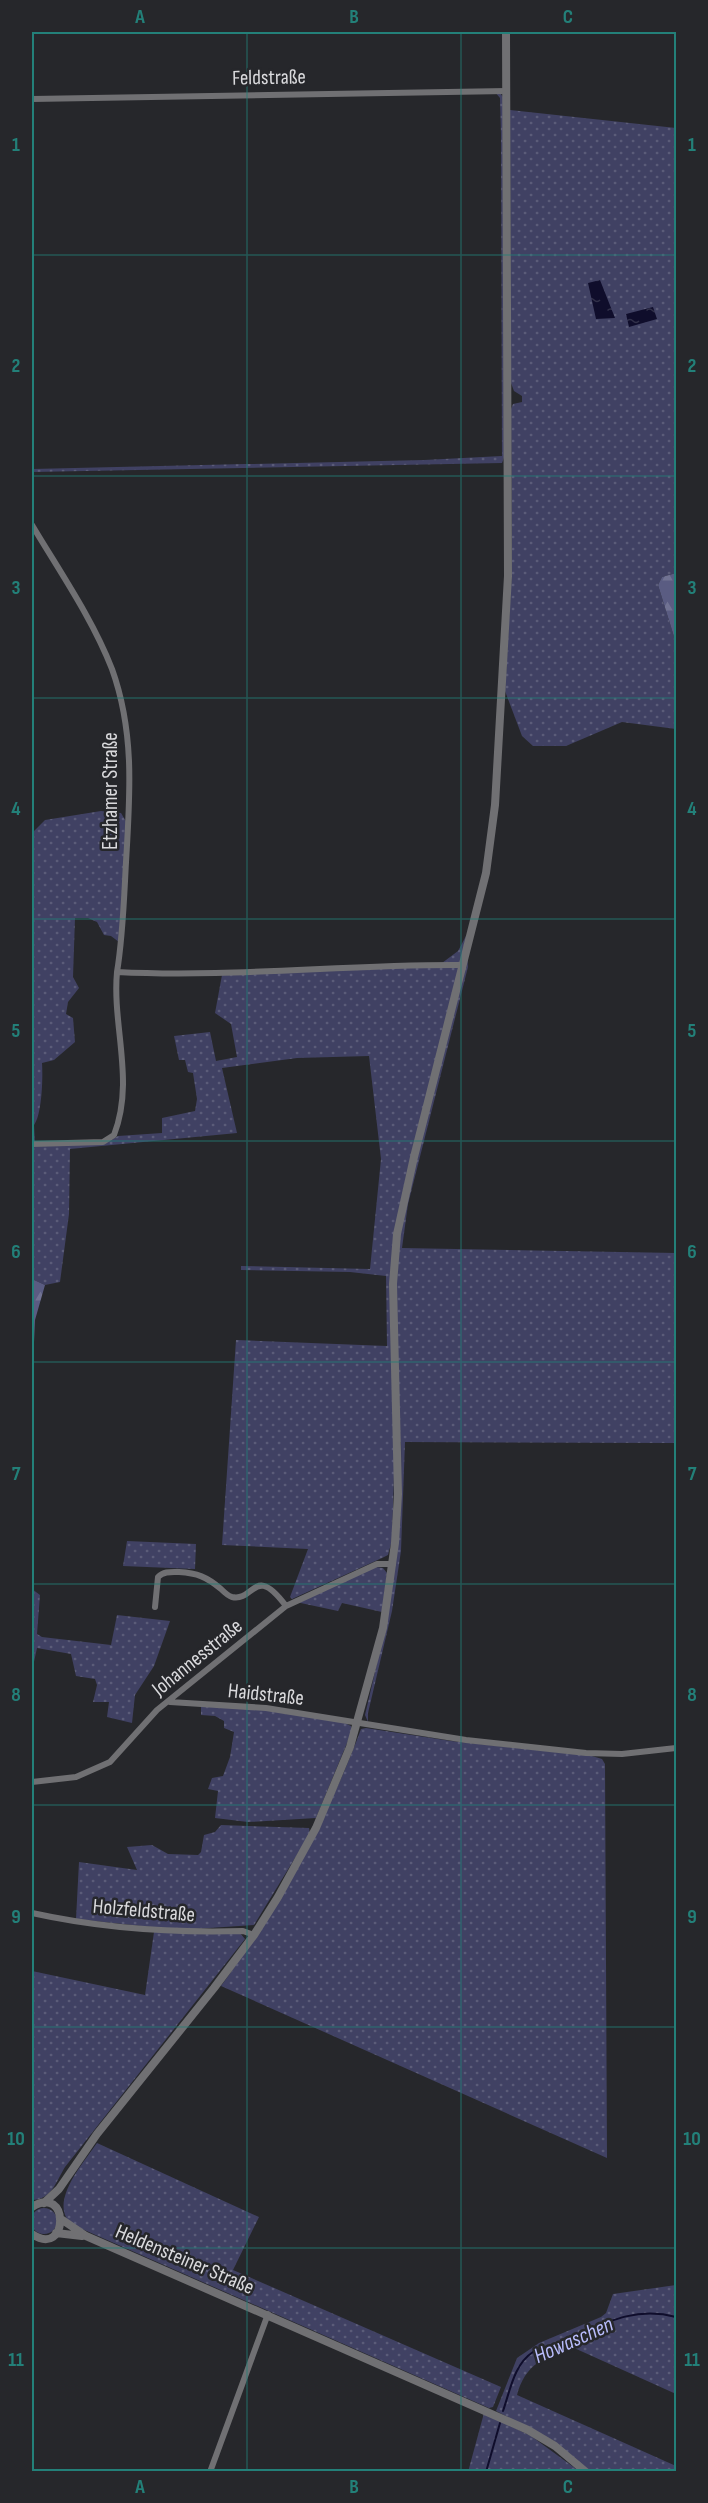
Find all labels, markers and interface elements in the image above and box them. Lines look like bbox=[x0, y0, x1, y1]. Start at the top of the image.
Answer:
text: A bbox=[134, 5, 145, 29]
text: B bbox=[349, 5, 359, 29]
text: C bbox=[563, 5, 573, 29]
street label: Feldstraße bbox=[232, 64, 306, 91]
text: 1 bbox=[12, 133, 20, 157]
text: 1 bbox=[688, 133, 696, 157]
text: 2 bbox=[12, 354, 20, 378]
text: 2 bbox=[688, 354, 696, 378]
text: 3 bbox=[12, 576, 21, 600]
text: 3 bbox=[688, 576, 697, 600]
street label: Etzhamer Straße bbox=[98, 732, 123, 850]
text: 4 bbox=[11, 797, 21, 821]
text: 4 bbox=[687, 797, 697, 821]
text: 5 bbox=[12, 1019, 21, 1043]
text: 5 bbox=[688, 1019, 697, 1043]
text: 6 bbox=[11, 1240, 21, 1264]
text: 6 bbox=[687, 1240, 697, 1264]
text: 7 bbox=[12, 1462, 21, 1486]
text: 7 bbox=[688, 1462, 697, 1486]
street label: Johannesstraße bbox=[146, 1613, 247, 1702]
street label: Haidstraße bbox=[227, 1678, 305, 1711]
text: 8 bbox=[11, 1683, 21, 1707]
text: 8 bbox=[687, 1683, 697, 1707]
street label: Holzfeldstraße bbox=[92, 1894, 196, 1927]
text: 9 bbox=[11, 1905, 21, 1929]
text: 9 bbox=[687, 1905, 697, 1929]
text: 10 bbox=[7, 2127, 25, 2151]
text: 10 bbox=[683, 2127, 701, 2151]
street label: Heldensteiner Straße bbox=[112, 2219, 258, 2300]
water label: Howaschen bbox=[530, 2311, 618, 2370]
text: 11 bbox=[8, 2348, 24, 2372]
text: 11 bbox=[684, 2348, 700, 2372]
text: A bbox=[134, 2475, 145, 2499]
text: B bbox=[349, 2475, 359, 2499]
text: C bbox=[563, 2475, 573, 2499]

